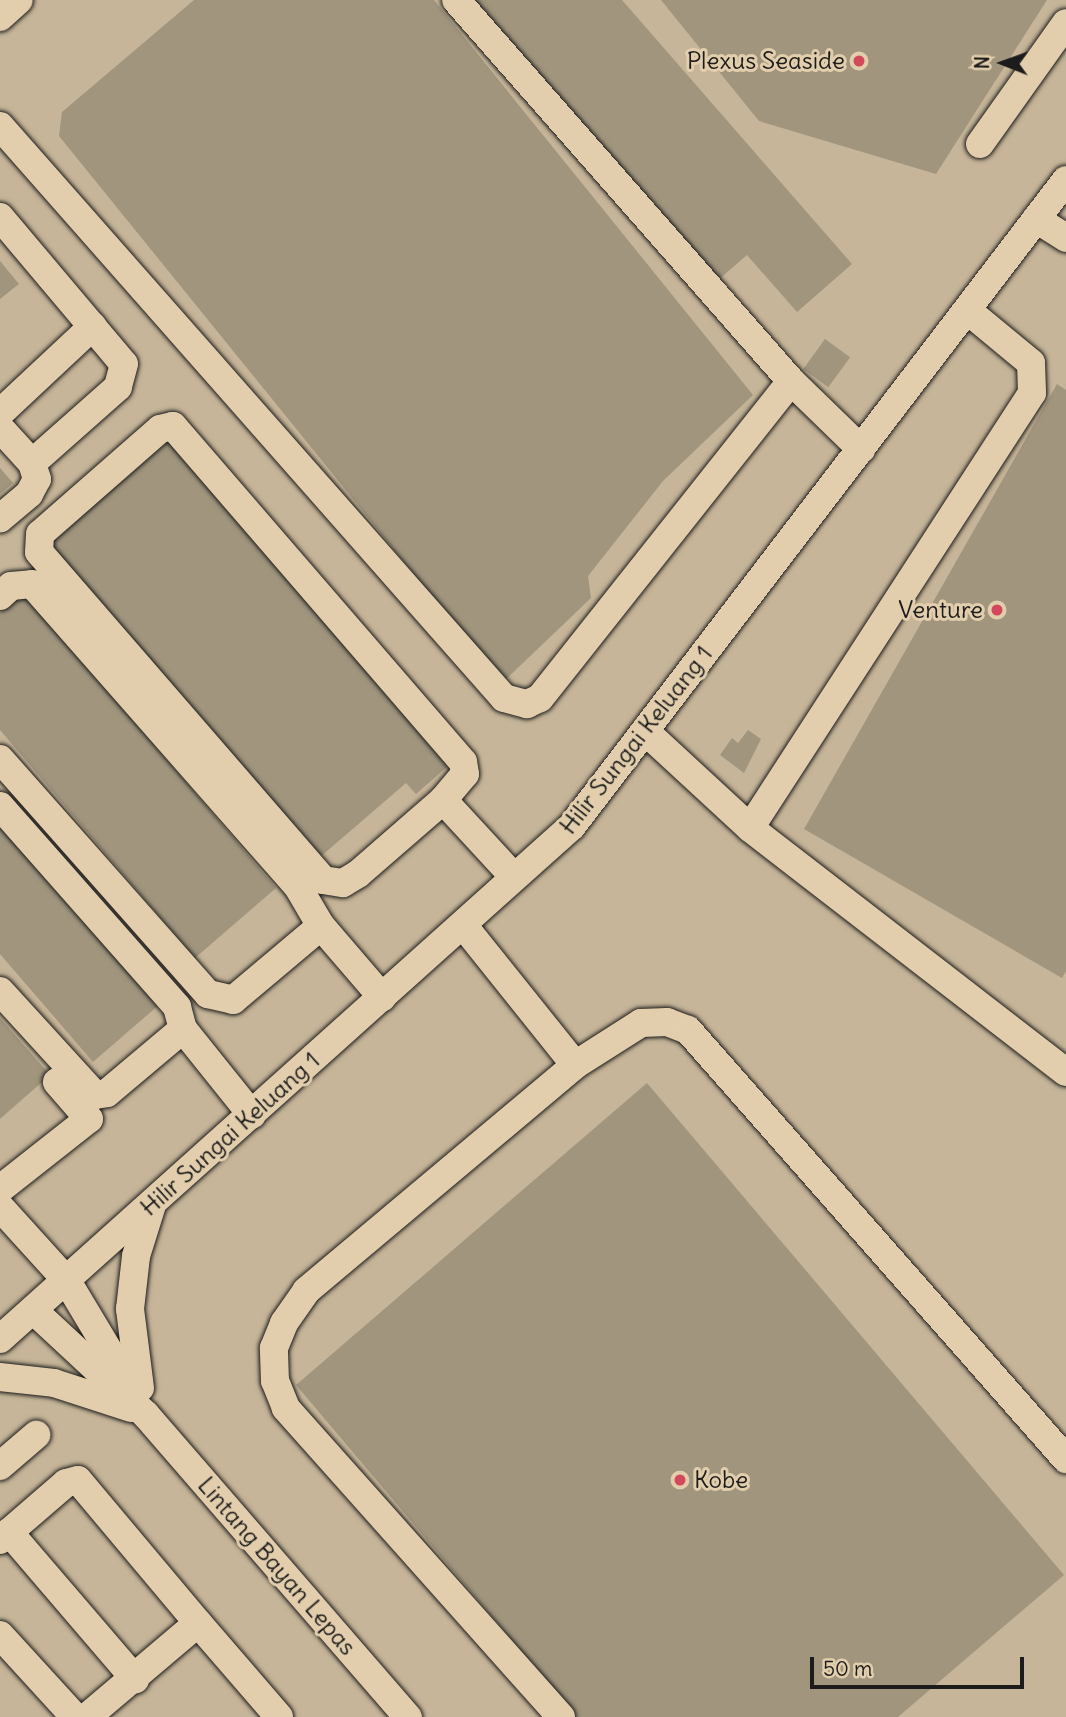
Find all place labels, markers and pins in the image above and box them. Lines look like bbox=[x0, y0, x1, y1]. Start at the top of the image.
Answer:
place label: Plexus Seaside bbox=[687, 47, 845, 75]
marker: Plexus Seaside bbox=[851, 53, 867, 69]
place label: Venture bbox=[898, 596, 983, 624]
marker: Venture bbox=[989, 602, 1005, 618]
place label: Kobe bbox=[694, 1466, 748, 1494]
marker: Kobe bbox=[672, 1472, 688, 1488]

